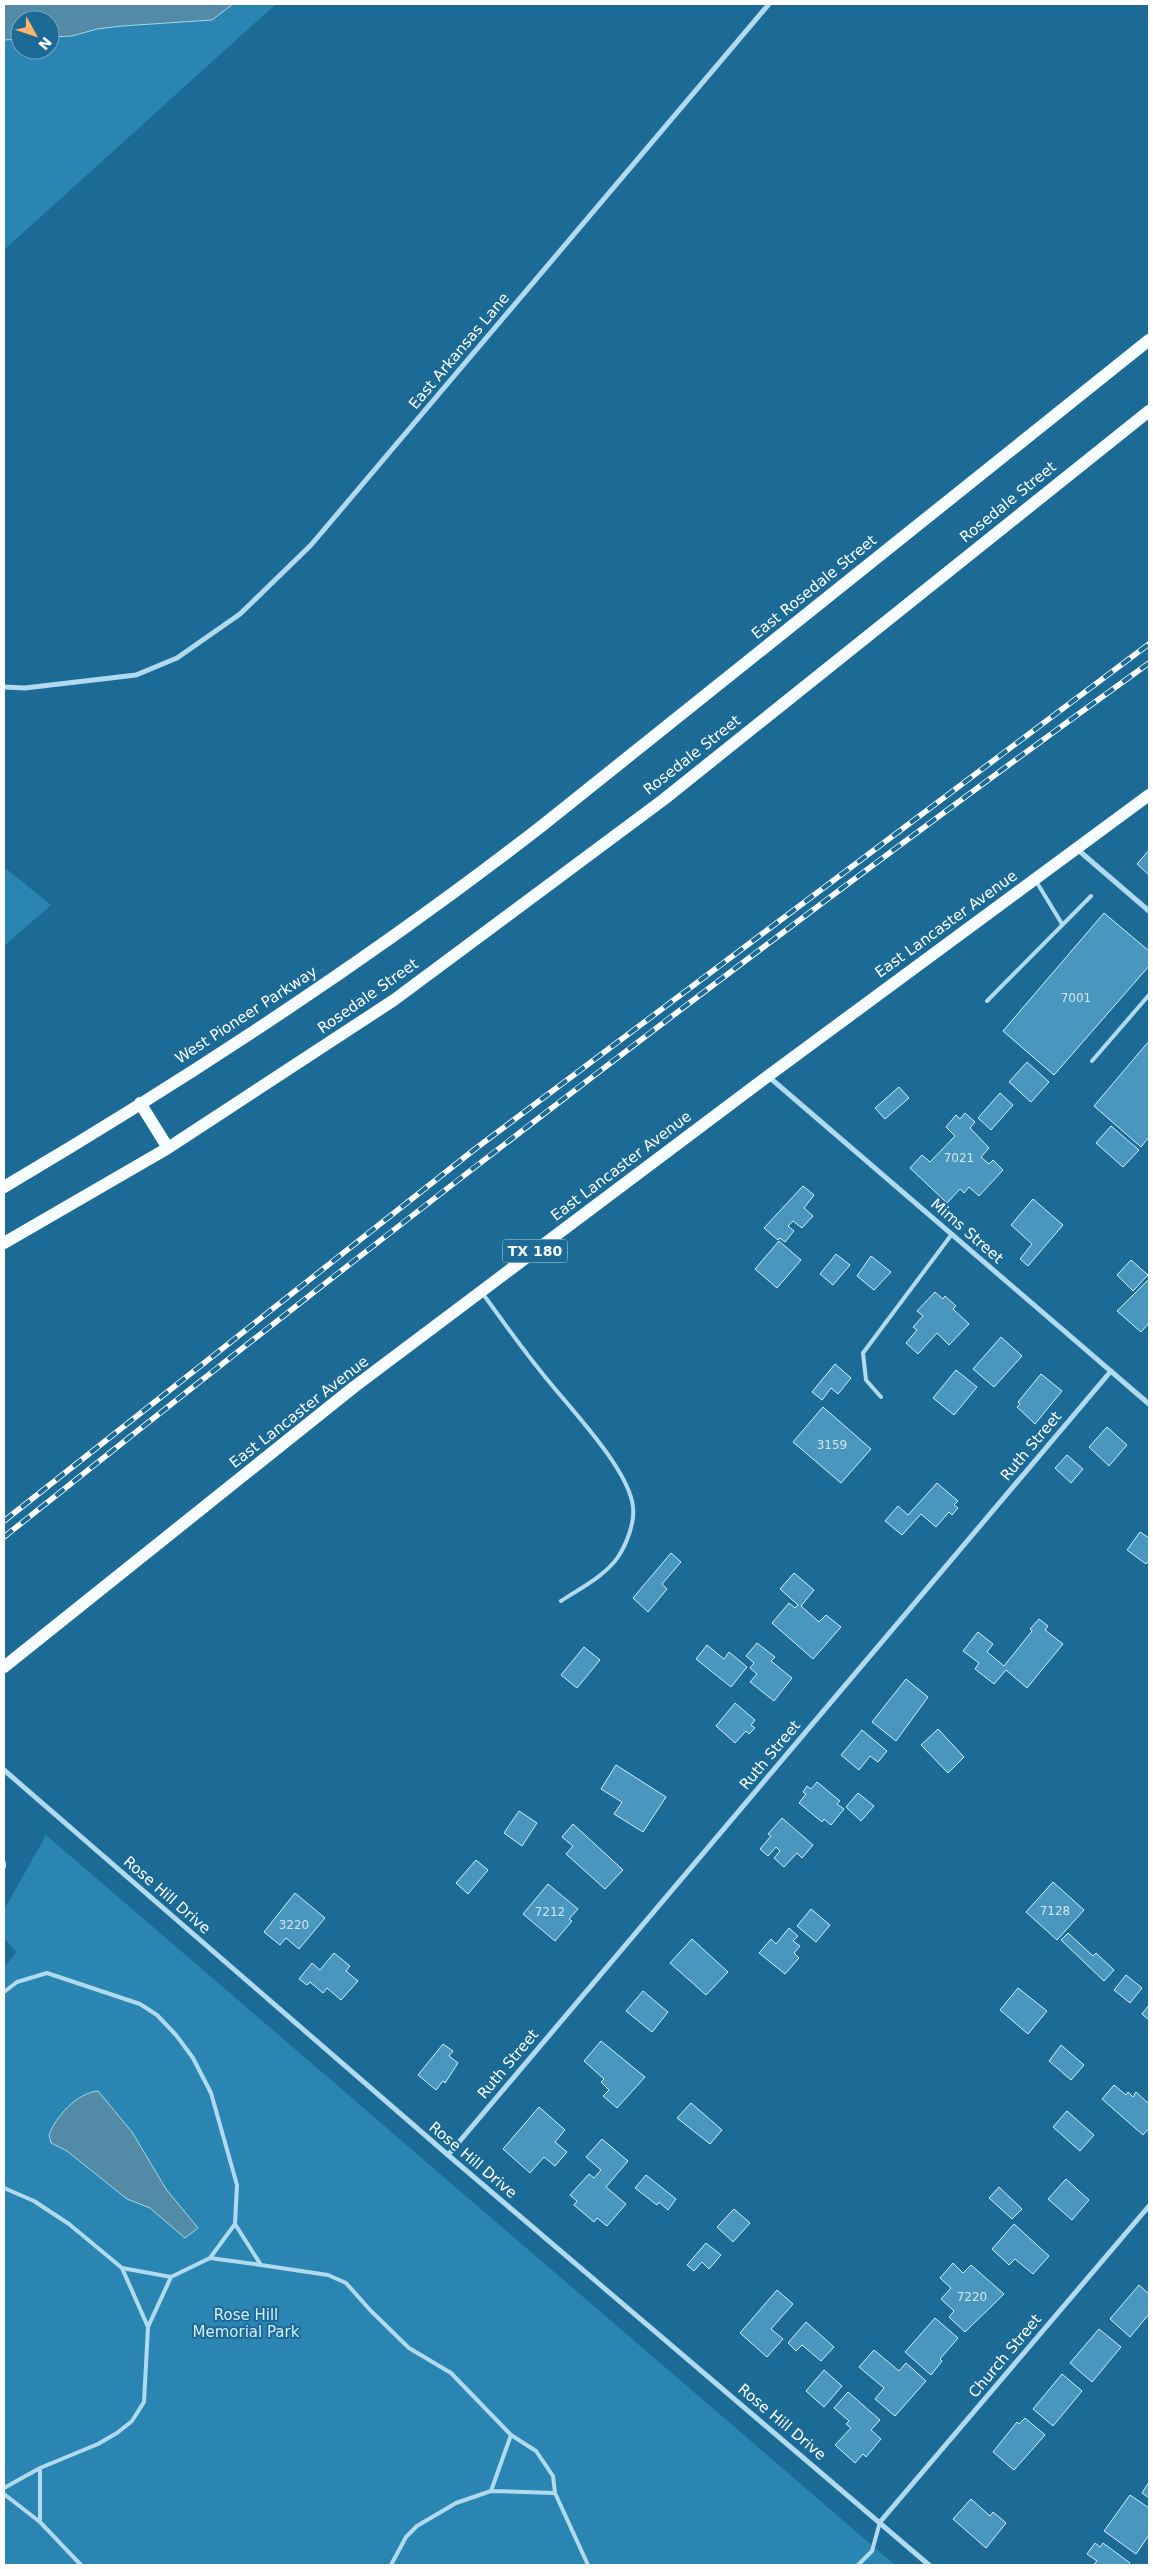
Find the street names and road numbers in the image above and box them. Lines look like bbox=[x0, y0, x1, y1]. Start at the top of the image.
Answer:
street label: East Arkansas Lane bbox=[405, 289, 513, 413]
street label: Rosedale Street bbox=[956, 458, 1060, 546]
street label: East Rosedale Street bbox=[748, 531, 880, 643]
street label: Rosedale Street bbox=[640, 711, 744, 799]
street label: East Lancaster Avenue bbox=[871, 866, 1021, 982]
street label: Rosedale Street bbox=[314, 955, 422, 1037]
street label: West Pioneer Parkway bbox=[172, 962, 320, 1068]
street label: East Lancaster Avenue bbox=[547, 1107, 695, 1225]
street label: Mims Street bbox=[927, 1195, 1007, 1267]
road number: TX 180 bbox=[502, 1240, 568, 1262]
street label: East Lancaster Avenue bbox=[226, 1352, 372, 1472]
street label: Ruth Street bbox=[997, 1408, 1065, 1484]
street label: Ruth Street bbox=[736, 1717, 804, 1793]
street label: Rose Hill Drive bbox=[120, 1852, 214, 1938]
street label: Ruth Street bbox=[474, 2026, 542, 2102]
street label: Rose Hill Drive bbox=[425, 2118, 521, 2202]
street label: Church Street bbox=[965, 2311, 1045, 2401]
street label: Rose Hill Drive bbox=[734, 2380, 830, 2464]

